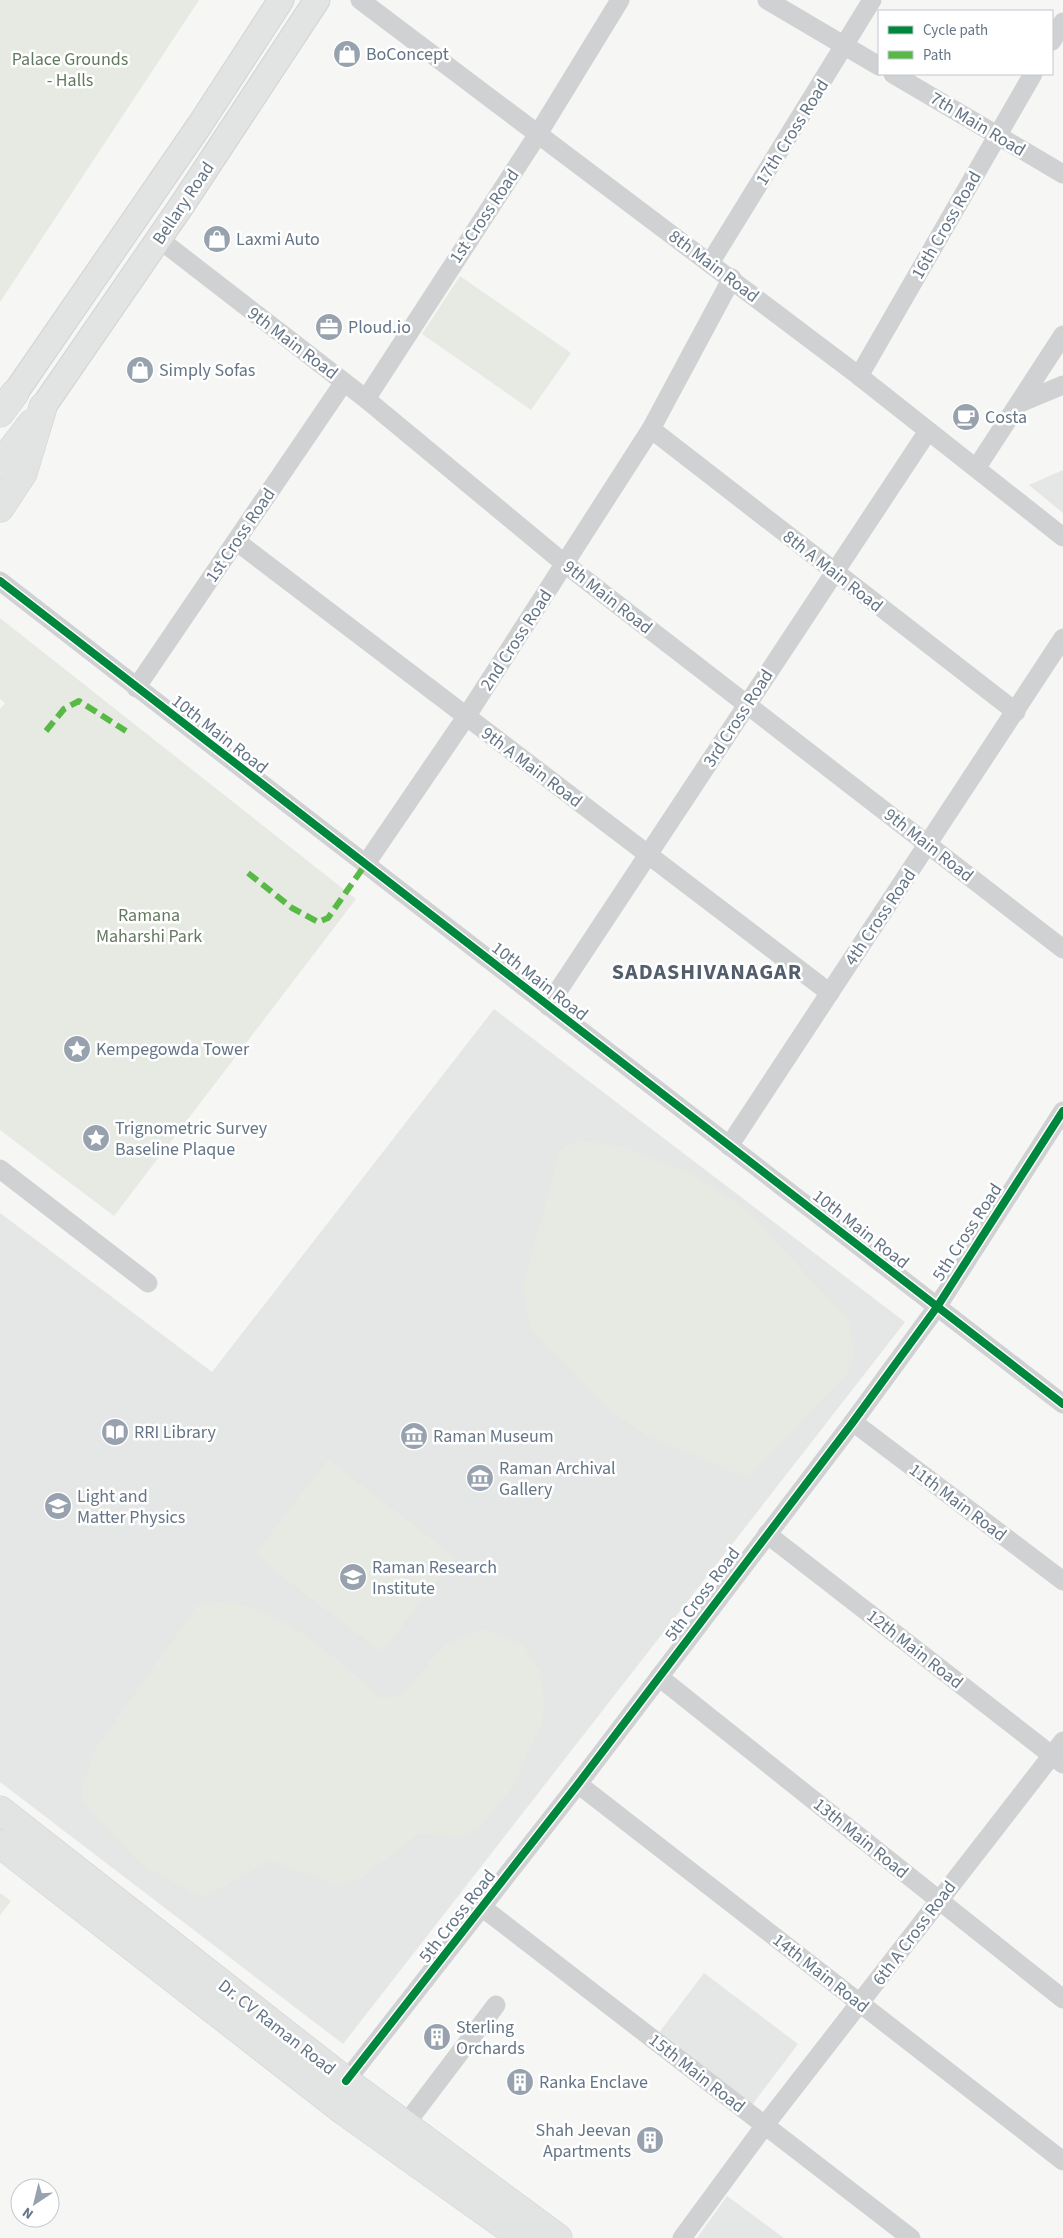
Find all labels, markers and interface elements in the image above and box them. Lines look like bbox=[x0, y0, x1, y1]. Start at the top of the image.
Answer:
legend bbox=[878, 10, 1053, 75]
text: Cycle path bbox=[923, 20, 988, 41]
shop icon: BoConcept bbox=[332, 39, 362, 69]
place label: BoConcept bbox=[366, 42, 449, 67]
text: Path bbox=[923, 45, 951, 66]
park label: Palace Grounds - Halls bbox=[12, 47, 128, 93]
street label: 17th Cross Road bbox=[750, 74, 835, 190]
street label: 7th Main Road bbox=[925, 86, 1030, 163]
street label: Bellary Road bbox=[146, 157, 220, 250]
street label: 1st Cross Road bbox=[444, 164, 525, 269]
street label: 16th Cross Road bbox=[905, 167, 987, 284]
shop icon: Laxmi Auto bbox=[202, 224, 232, 254]
street label: 8th Main Road bbox=[663, 224, 764, 309]
place label: Laxmi Auto bbox=[236, 227, 320, 252]
street label: 9th Main Road bbox=[242, 301, 343, 386]
office icon: Ploud.io bbox=[314, 312, 344, 342]
place label: Ploud.io bbox=[348, 315, 411, 340]
shop icon: Simply Sofas bbox=[125, 355, 155, 385]
place label: Simply Sofas bbox=[159, 358, 255, 383]
cafe icon: Costa bbox=[951, 402, 981, 432]
place label: Costa bbox=[985, 405, 1027, 430]
street label: 1st Cross Road bbox=[200, 483, 281, 588]
street label: 8th A Main Road bbox=[778, 524, 888, 618]
street label: 9th Main Road bbox=[558, 555, 658, 640]
street label: 2nd Cross Road bbox=[474, 585, 558, 696]
street label: 3rd Cross Road bbox=[697, 665, 779, 772]
street label: 10th Main Road bbox=[166, 689, 273, 780]
street label: 9th A Main Road bbox=[476, 721, 587, 814]
street label: 9th Main Road bbox=[879, 803, 979, 888]
street label: 4th Cross Road bbox=[839, 864, 922, 971]
park label: Ramana Maharshi Park bbox=[96, 903, 202, 949]
street label: 10th Main Road bbox=[486, 936, 593, 1027]
district label: SADASHIVANAGAR bbox=[612, 956, 802, 988]
place icon: Kempegowda Tower bbox=[62, 1034, 92, 1064]
place label: Kempegowda Tower bbox=[96, 1037, 250, 1062]
place label: Trignometric Survey Baseline Plaque bbox=[115, 1116, 268, 1162]
place icon: Trignometric Survey Baseline Plaque bbox=[81, 1123, 111, 1153]
street label: 5th Cross Road bbox=[926, 1179, 1008, 1286]
street label: 10th Main Road bbox=[807, 1184, 914, 1275]
library icon: RRI Library bbox=[100, 1417, 130, 1447]
place label: RRI Library bbox=[134, 1420, 217, 1445]
museum icon: Raman Museum bbox=[399, 1421, 429, 1451]
place label: Raman Museum bbox=[433, 1424, 554, 1449]
place label: Raman Archival Gallery bbox=[499, 1456, 616, 1502]
street label: 11th Main Road bbox=[904, 1458, 1012, 1547]
museum icon: Raman Archival Gallery bbox=[465, 1463, 495, 1493]
place label: Light and Matter Physics bbox=[77, 1484, 185, 1530]
school or university icon: Light and Matter Physics bbox=[43, 1491, 73, 1521]
street label: 5th Cross Road bbox=[659, 1542, 746, 1646]
place label: Raman Research Institute bbox=[372, 1555, 497, 1601]
school or university icon: Raman Research Institute bbox=[338, 1562, 368, 1592]
street label: 12th Main Road bbox=[861, 1604, 968, 1695]
street label: 13th Main Road bbox=[808, 1792, 914, 1885]
street label: 5th Cross Road bbox=[413, 1865, 502, 1968]
street label: 6th A Cross Road bbox=[867, 1876, 962, 1991]
street label: 14th Main Road bbox=[767, 1928, 874, 2019]
street label: Dr. CV Raman Road bbox=[213, 1974, 341, 2081]
place label: Sterling Orchards bbox=[456, 2015, 525, 2061]
building icon: Sterling Orchards bbox=[422, 2022, 452, 2052]
street label: 15th Main Road bbox=[643, 2028, 750, 2119]
building icon: Ranka Enclave bbox=[505, 2067, 535, 2097]
place label: Ranka Enclave bbox=[539, 2070, 648, 2095]
place label: Shah Jeevan Apartments bbox=[536, 2118, 631, 2164]
building icon: Shah Jeevan Apartments bbox=[635, 2125, 665, 2155]
north arrow bbox=[10, 2178, 60, 2228]
text: N bbox=[19, 2202, 38, 2224]

